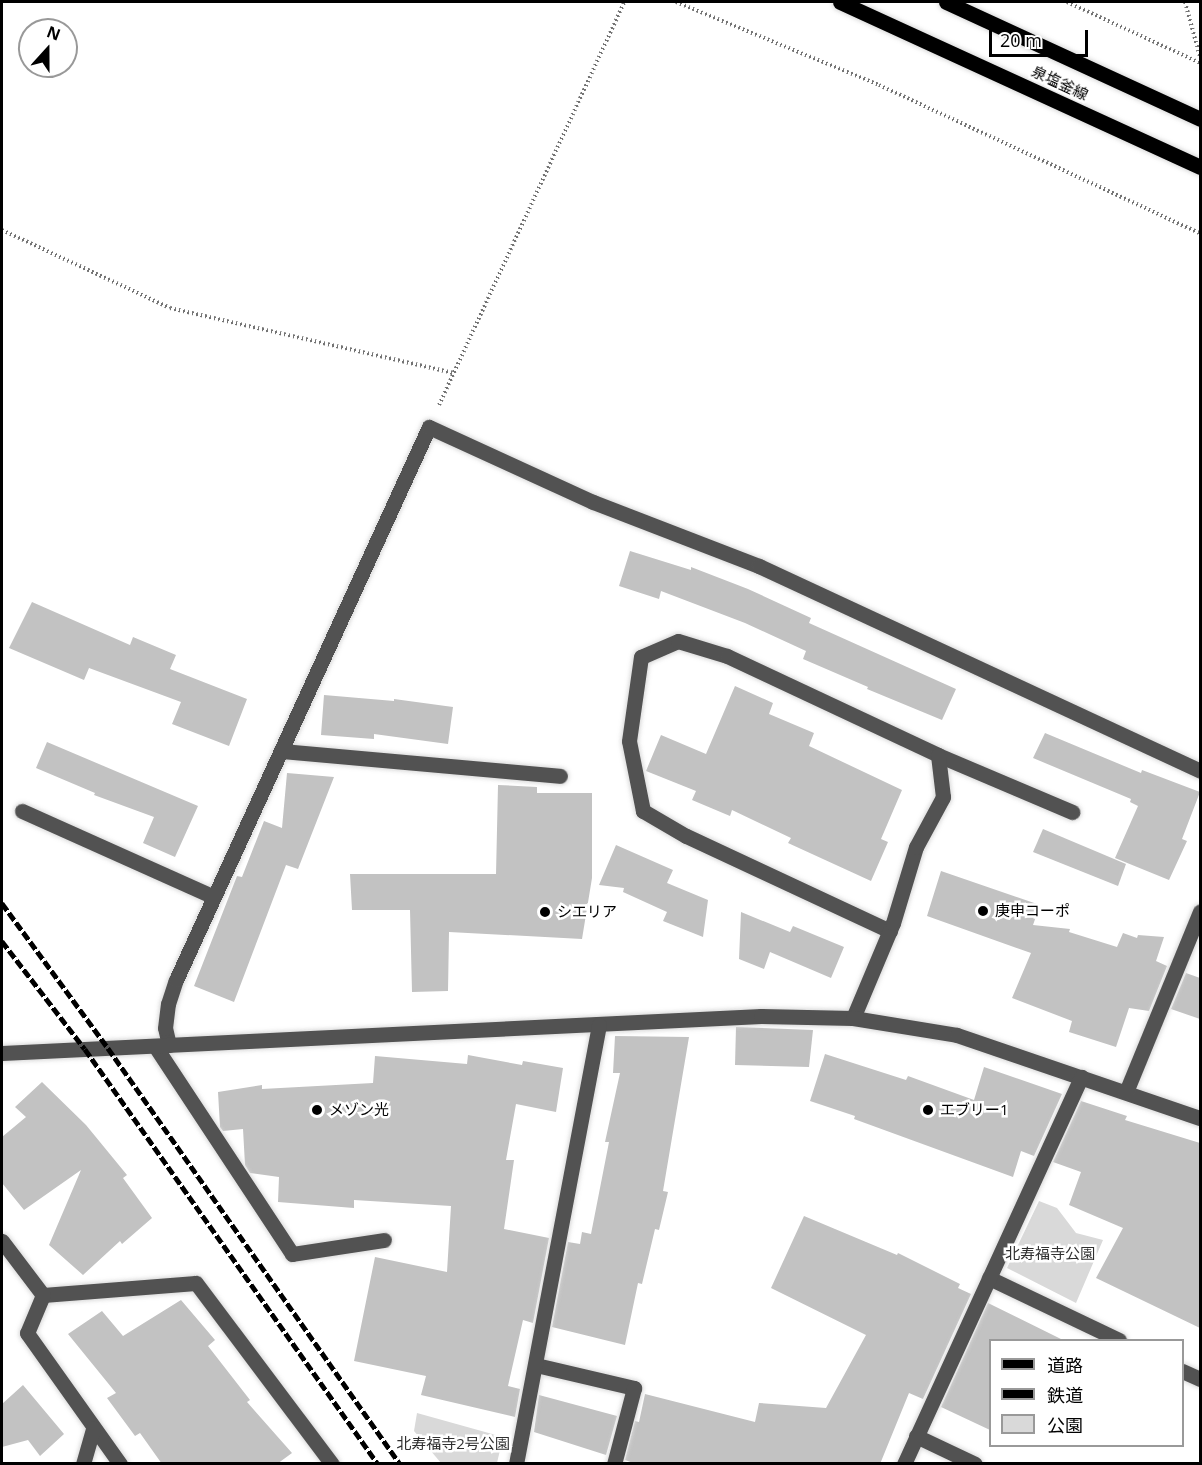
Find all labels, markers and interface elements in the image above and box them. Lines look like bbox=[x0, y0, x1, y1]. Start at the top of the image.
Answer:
north arrow bbox=[18, 18, 78, 78]
scale bar bbox=[992, 18, 1091, 56]
text: N bbox=[44, 20, 64, 46]
text: 20 m bbox=[1000, 28, 1042, 52]
street label: 泉塩釜線 bbox=[1029, 62, 1091, 104]
place label: 庚申コーポ bbox=[995, 902, 1070, 920]
place label: シエリア bbox=[557, 903, 617, 921]
marker: 庚申コーポ bbox=[976, 904, 990, 918]
marker: シエリア bbox=[538, 905, 552, 919]
place label: メゾン光 bbox=[329, 1101, 389, 1119]
place label: エブリー1 bbox=[940, 1101, 1009, 1119]
marker: メゾン光 bbox=[310, 1103, 324, 1117]
marker: エブリー1 bbox=[921, 1103, 935, 1117]
park label: 北寿福寺公園 bbox=[1005, 1245, 1095, 1263]
legend bbox=[989, 1339, 1184, 1447]
text: 道路 bbox=[1047, 1353, 1083, 1377]
text: 鉄道 bbox=[1047, 1383, 1083, 1407]
text: 公園 bbox=[1047, 1413, 1083, 1437]
park label: 北寿福寺2号公園 bbox=[396, 1435, 510, 1453]

